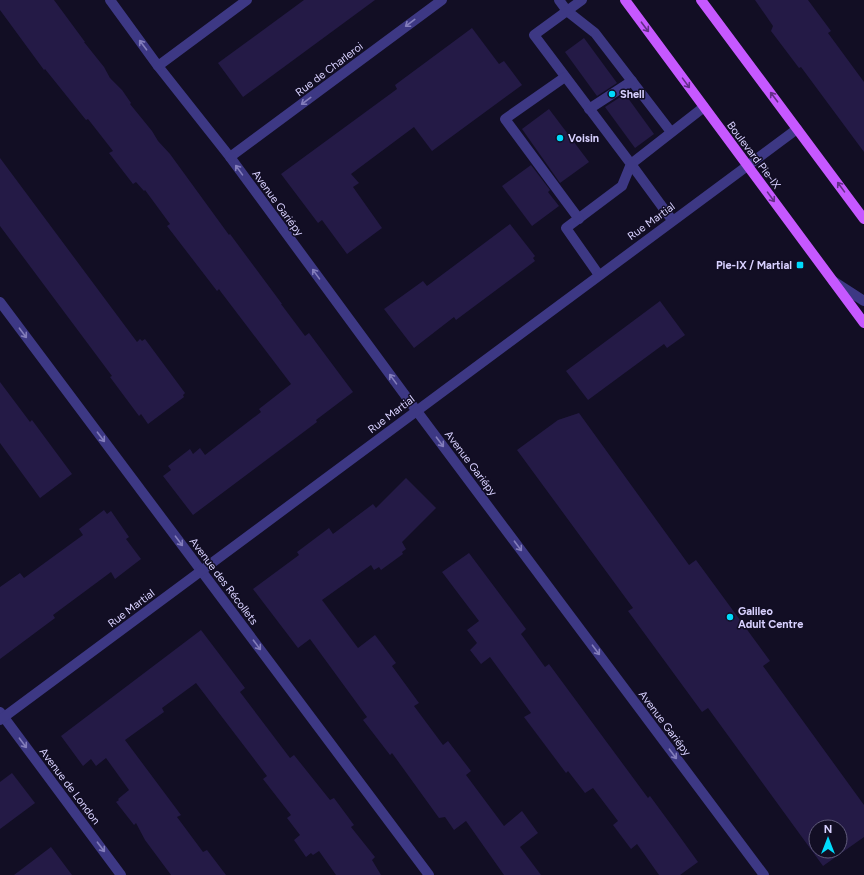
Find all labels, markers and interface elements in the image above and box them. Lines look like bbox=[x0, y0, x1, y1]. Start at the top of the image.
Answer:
one-way arrow bbox=[405, 19, 416, 27]
one-way arrow bbox=[641, 21, 649, 32]
one-way arrow bbox=[139, 39, 147, 50]
street label: Rue de Charleroi bbox=[293, 40, 366, 99]
one-way arrow bbox=[682, 77, 690, 88]
place label: Shell bbox=[620, 88, 645, 101]
marker: Shell bbox=[607, 89, 617, 99]
one-way arrow bbox=[769, 92, 778, 103]
one-way arrow bbox=[301, 97, 312, 105]
street label: Boulevard Pie-IX bbox=[724, 119, 783, 192]
place label: Voisin bbox=[568, 132, 599, 145]
marker: Voisin bbox=[555, 133, 565, 143]
one-way arrow bbox=[235, 165, 243, 176]
street label: Avenue Gariépy bbox=[249, 168, 306, 239]
one-way arrow bbox=[837, 182, 845, 193]
one-way arrow bbox=[767, 191, 775, 202]
street label: Rue Martial bbox=[625, 200, 677, 243]
place label: Pie-IX / Martial bbox=[716, 259, 792, 272]
marker: Pie-IX / Martial bbox=[795, 260, 805, 270]
one-way arrow bbox=[312, 269, 320, 280]
one-way arrow bbox=[19, 327, 28, 338]
one-way arrow bbox=[389, 374, 397, 385]
street label: Rue Martial bbox=[365, 393, 417, 436]
street label: Avenue Gariépy bbox=[442, 428, 499, 499]
one-way arrow bbox=[97, 431, 106, 442]
one-way arrow bbox=[436, 436, 444, 447]
one-way arrow bbox=[175, 535, 184, 546]
street label: Avenue des Récollets bbox=[187, 535, 261, 627]
one-way arrow bbox=[513, 540, 522, 551]
street label: Rue Martial bbox=[105, 587, 157, 630]
place label: Galileo Adult Centre bbox=[738, 605, 803, 631]
marker: Galileo Adult Centre bbox=[725, 612, 735, 622]
one-way arrow bbox=[253, 640, 261, 651]
one-way arrow bbox=[591, 644, 600, 655]
street label: Avenue Gariépy bbox=[636, 688, 693, 759]
one-way arrow bbox=[19, 738, 27, 749]
street label: Avenue de London bbox=[37, 746, 103, 827]
one-way arrow bbox=[669, 748, 678, 759]
north arrow bbox=[808, 819, 848, 859]
text: N bbox=[824, 823, 832, 836]
one-way arrow bbox=[97, 842, 105, 853]

